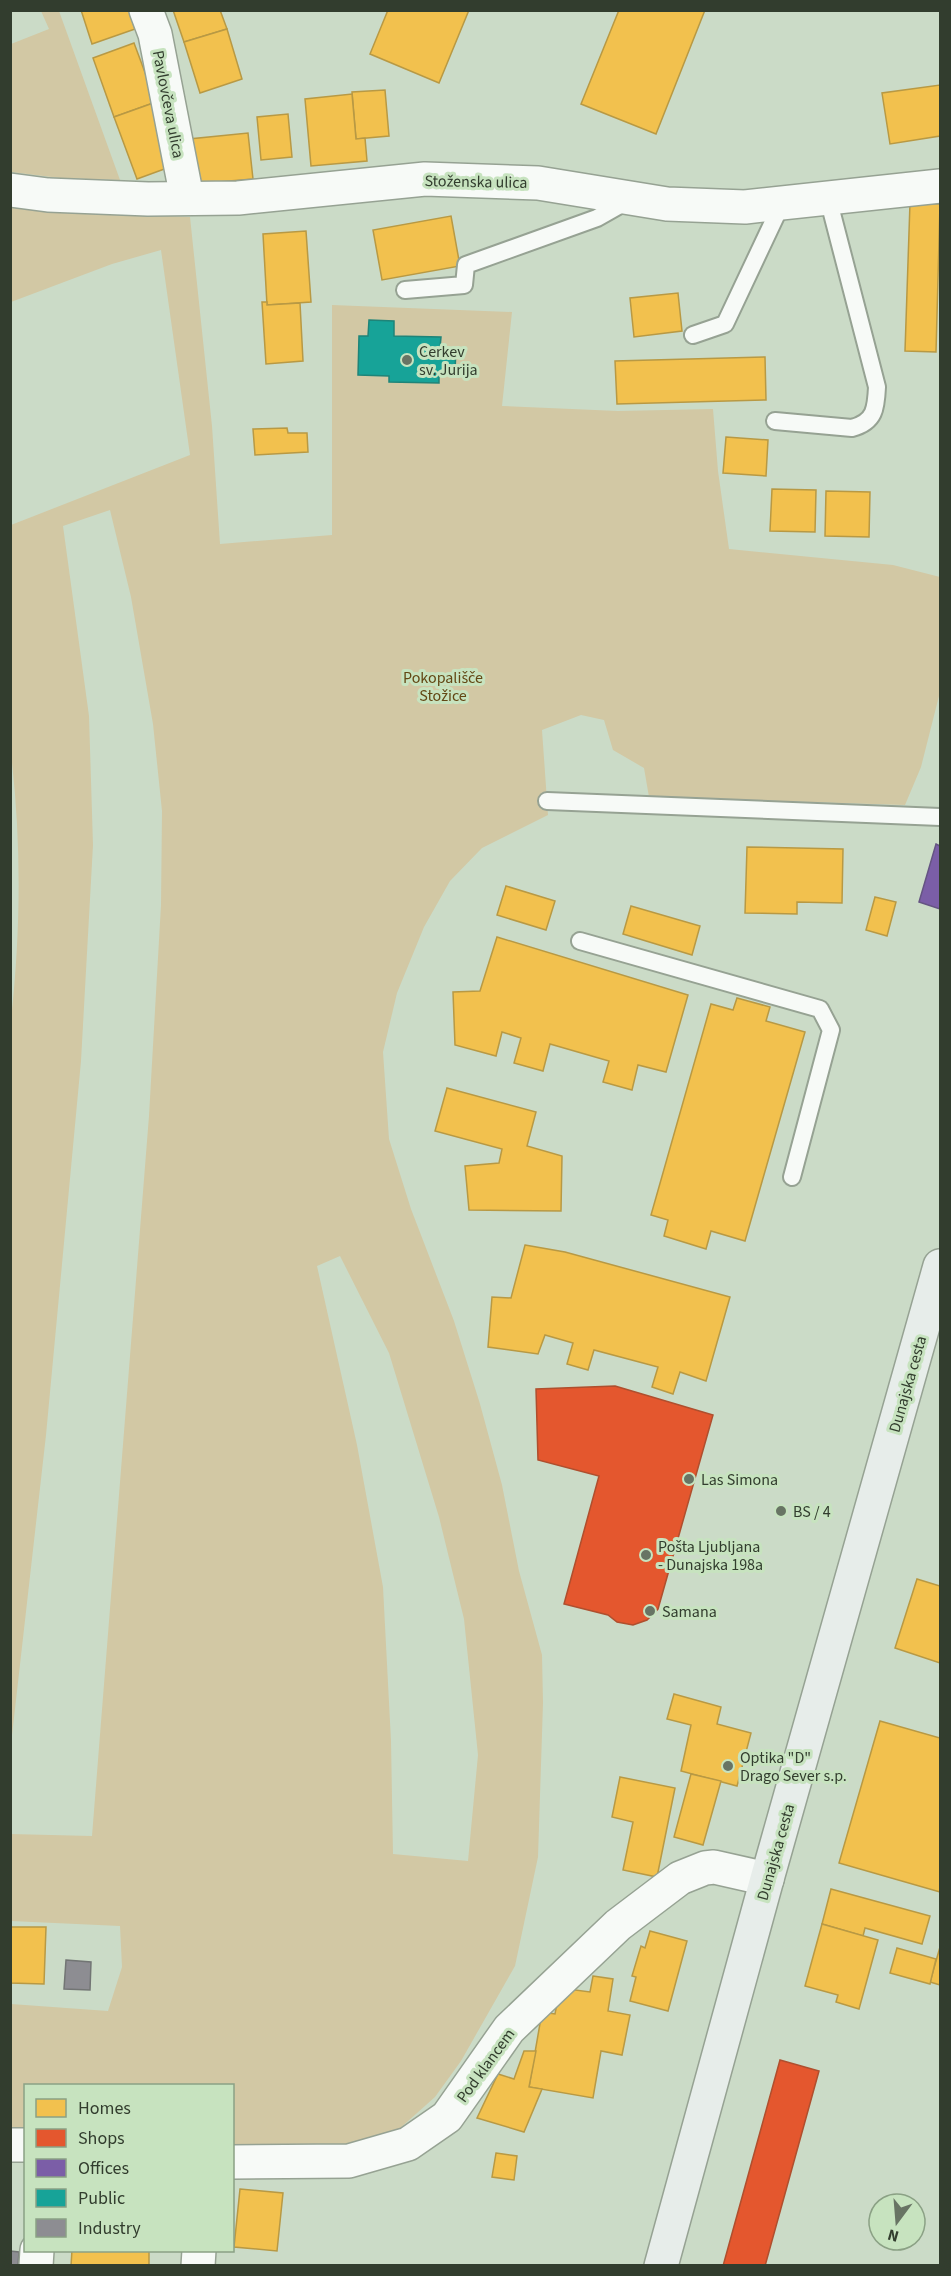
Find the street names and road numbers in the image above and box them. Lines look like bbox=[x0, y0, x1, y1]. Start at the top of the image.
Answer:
street label: Pavlovčeva ulica bbox=[147, 48, 189, 160]
street label: Stoženska ulica bbox=[424, 170, 528, 194]
street label: Dunajska cesta bbox=[884, 1333, 932, 1435]
street label: Dunajska cesta bbox=[752, 1801, 800, 1903]
street label: Pod klancem bbox=[452, 2024, 520, 2107]

